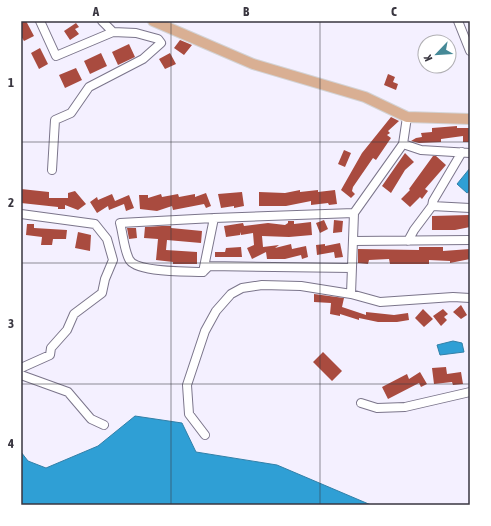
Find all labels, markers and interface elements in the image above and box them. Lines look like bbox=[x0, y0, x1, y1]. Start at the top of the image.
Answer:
text: A bbox=[92, 4, 100, 19]
text: B bbox=[243, 4, 250, 19]
text: C bbox=[391, 4, 397, 19]
north arrow bbox=[417, 34, 457, 74]
text: K bbox=[421, 53, 435, 63]
text: 1 bbox=[8, 75, 14, 90]
text: 2 bbox=[8, 195, 14, 210]
text: 3 bbox=[8, 316, 14, 331]
text: 4 bbox=[7, 436, 14, 451]

